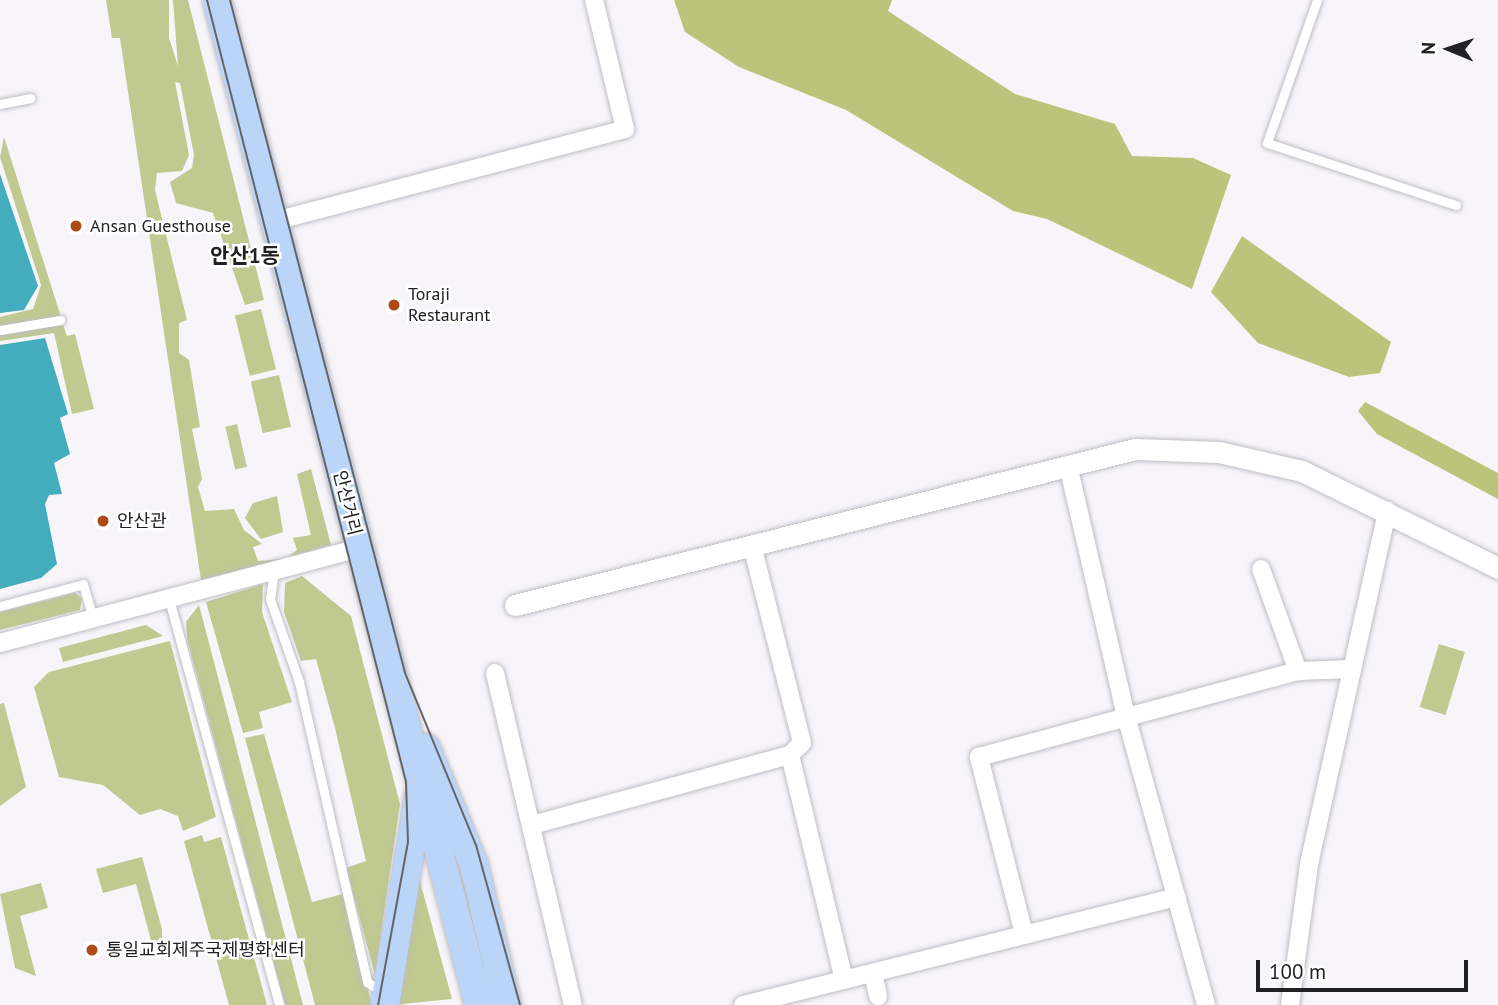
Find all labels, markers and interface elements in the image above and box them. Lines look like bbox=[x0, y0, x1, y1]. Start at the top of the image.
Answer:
north arrow bbox=[1414, 14, 1484, 84]
text: N bbox=[1416, 42, 1440, 55]
place label: Ansan Guesthouse bbox=[90, 215, 231, 237]
marker: Ansan Guesthouse bbox=[68, 218, 84, 234]
district label: 안산1동 bbox=[210, 243, 280, 269]
place label: Toraji Restaurant bbox=[408, 284, 490, 326]
marker: Toraji Restaurant bbox=[386, 297, 402, 313]
street label: 안산거리 bbox=[329, 468, 365, 538]
place label: 안산관 bbox=[117, 510, 167, 532]
marker: 안산관 bbox=[95, 513, 111, 529]
place label: 통일교회제주국제평화센터 bbox=[106, 939, 305, 961]
marker: 통일교회제주국제평화센터 bbox=[84, 942, 100, 958]
scale bar bbox=[1260, 946, 1472, 990]
text: 100 m bbox=[1269, 958, 1326, 985]

